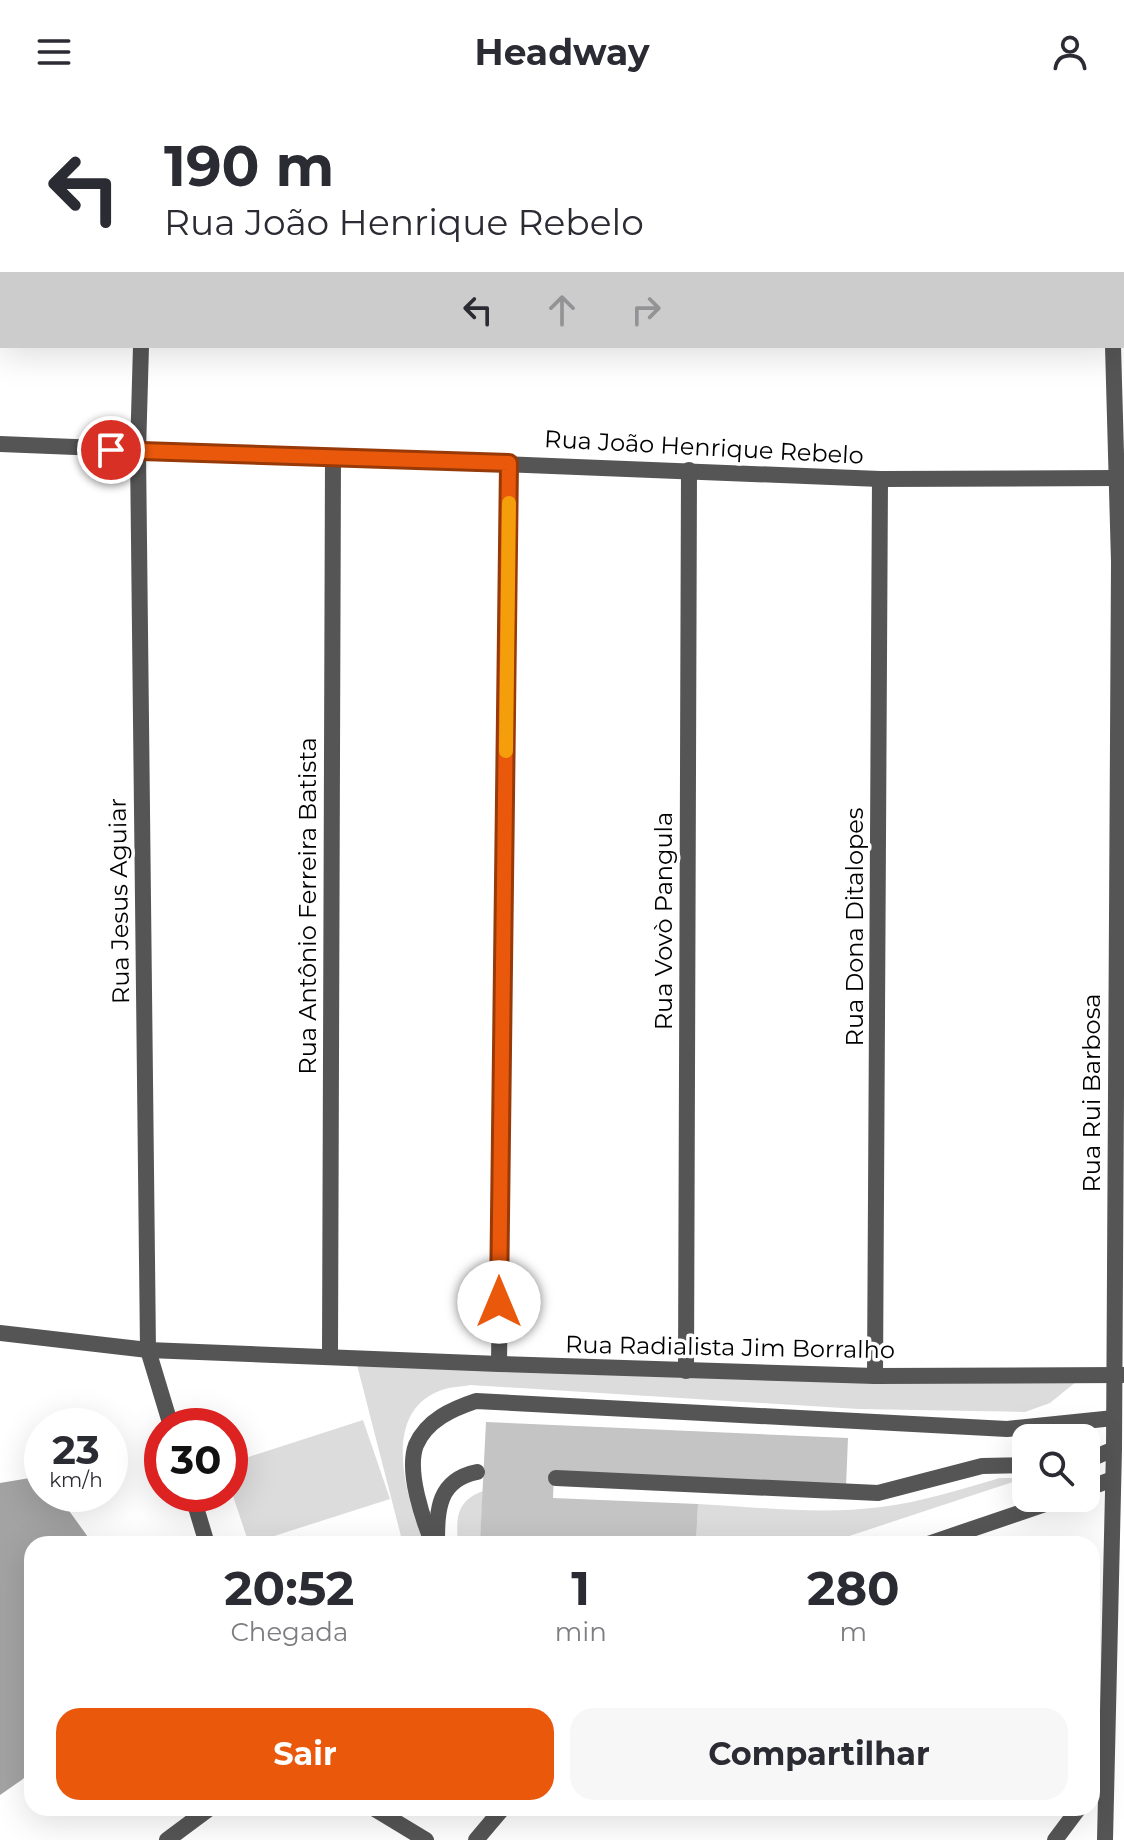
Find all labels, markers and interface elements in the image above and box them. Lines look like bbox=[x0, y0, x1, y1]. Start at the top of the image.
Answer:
icon: menu bbox=[32, 30, 76, 74]
text: Headway bbox=[475, 30, 649, 74]
icon: person bbox=[1048, 30, 1092, 74]
text: 190 m bbox=[164, 132, 334, 200]
icon: left bbox=[32, 136, 136, 240]
text: Rua João Henrique Rebelo bbox=[164, 200, 644, 244]
icon: left bbox=[456, 288, 500, 332]
icon: ahead bbox=[540, 288, 584, 332]
icon: right bbox=[624, 288, 668, 332]
pin bbox=[77, 416, 145, 484]
street label: Rua João Henrique Rebelo bbox=[544, 424, 864, 470]
icon: arrive bbox=[89, 428, 133, 472]
street label: Rua Antônio Ferreira Batista bbox=[293, 737, 322, 1075]
street label: Rua Jesus Aguiar bbox=[103, 798, 135, 1004]
street label: Rua Dona Ditalopes bbox=[840, 808, 869, 1046]
street label: Rua Vovò Pangula bbox=[649, 812, 678, 1030]
street label: Rua Rui Barbosa bbox=[1077, 993, 1106, 1193]
position arrow bbox=[457, 1260, 541, 1344]
street label: Rua Radialista Jim Borralho bbox=[565, 1330, 895, 1364]
speed limit sign: 30 bbox=[144, 1408, 248, 1512]
map controls bbox=[1012, 1424, 1100, 1512]
button: search bbox=[1012, 1424, 1100, 1512]
text: 23 bbox=[52, 1425, 100, 1474]
text: km/h bbox=[49, 1468, 103, 1492]
text: 20:52 bbox=[224, 1559, 354, 1617]
text: 1 bbox=[571, 1559, 590, 1617]
text: 280 bbox=[807, 1559, 900, 1617]
text: Chegada bbox=[230, 1616, 348, 1648]
text: min bbox=[555, 1616, 607, 1648]
text: m bbox=[840, 1616, 867, 1648]
button: Sair bbox=[56, 1708, 554, 1800]
button: Compartilhar bbox=[570, 1708, 1068, 1800]

